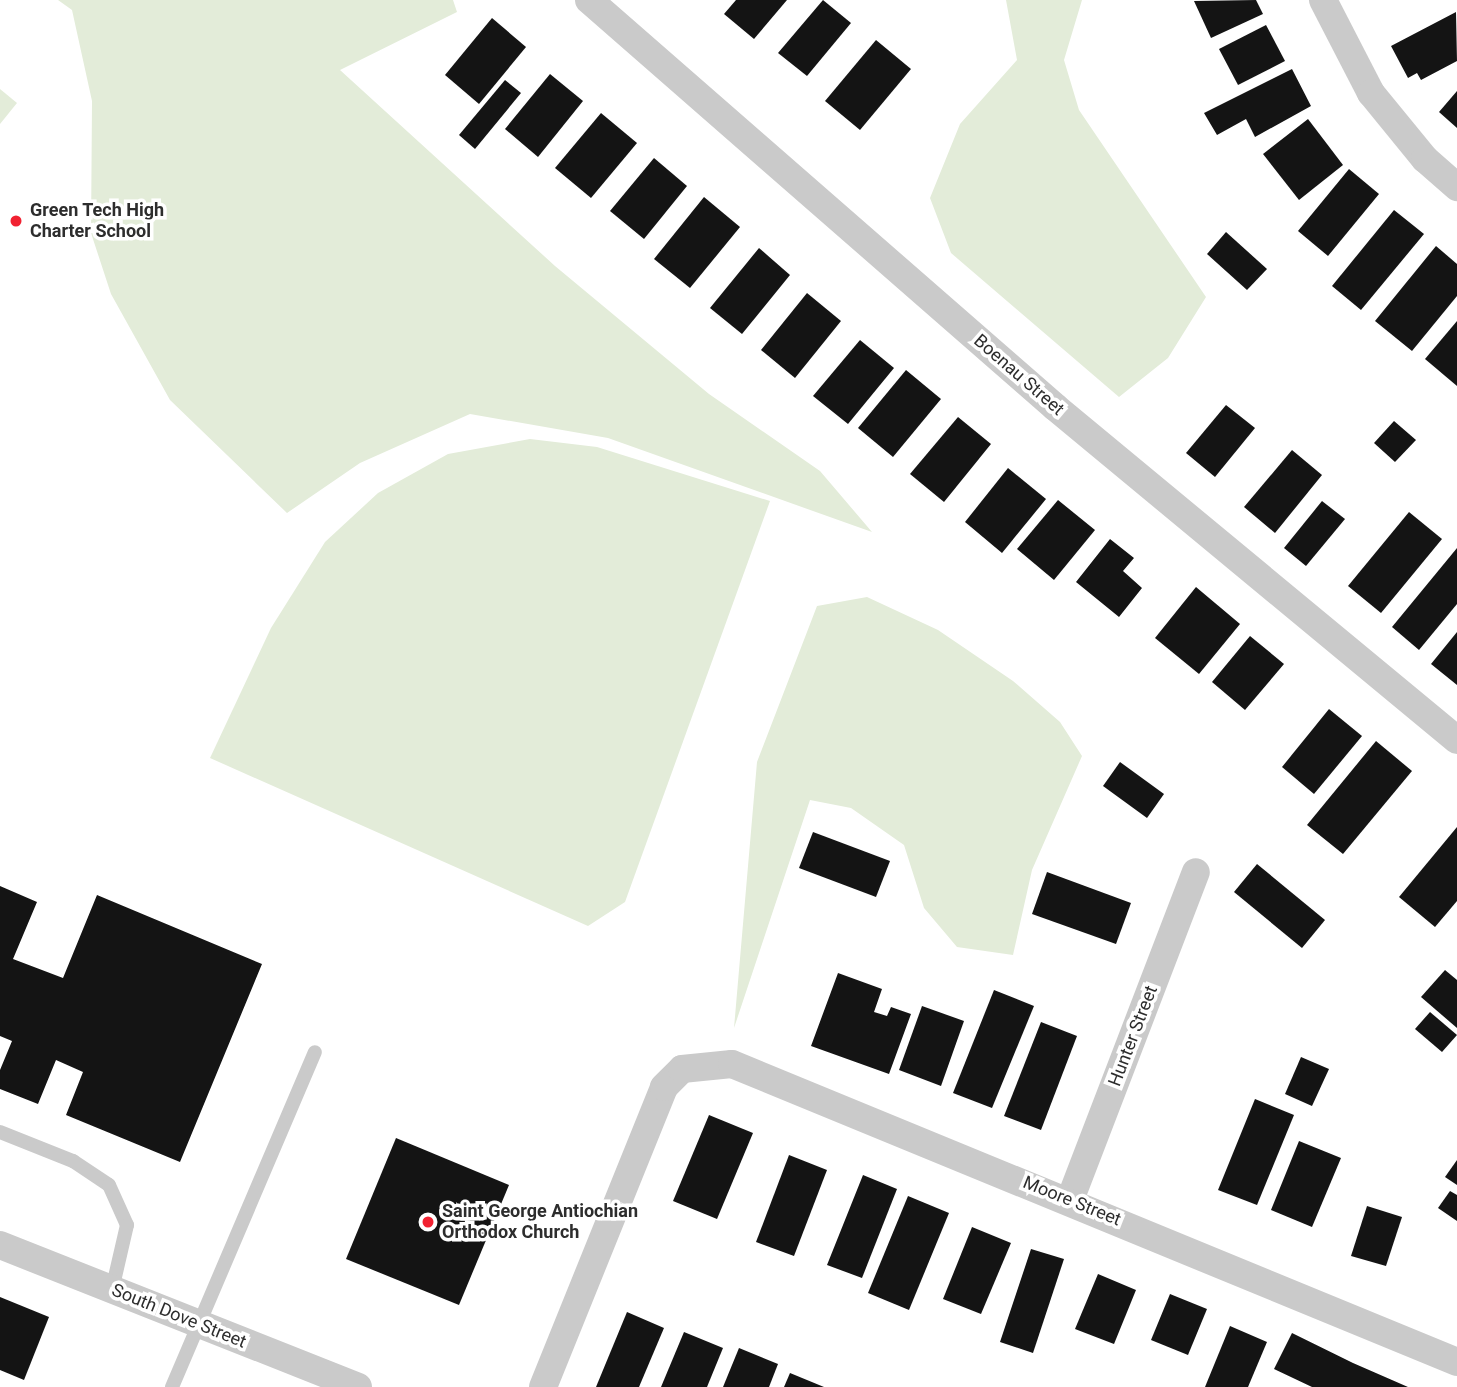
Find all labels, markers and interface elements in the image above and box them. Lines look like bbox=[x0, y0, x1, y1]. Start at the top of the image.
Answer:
place label: Green Tech High Charter School bbox=[30, 200, 165, 242]
marker: Green Tech High Charter School bbox=[8, 213, 24, 229]
street label: Boenau Street bbox=[969, 330, 1069, 420]
street label: Hunter Street bbox=[1104, 983, 1162, 1089]
street label: Moore Street bbox=[1020, 1172, 1124, 1230]
place label: Saint George Antiochian Orthodox Church bbox=[442, 1201, 638, 1244]
marker: Saint George Antiochian Orthodox Church bbox=[420, 1214, 436, 1230]
street label: South Dove Street bbox=[109, 1279, 249, 1353]

